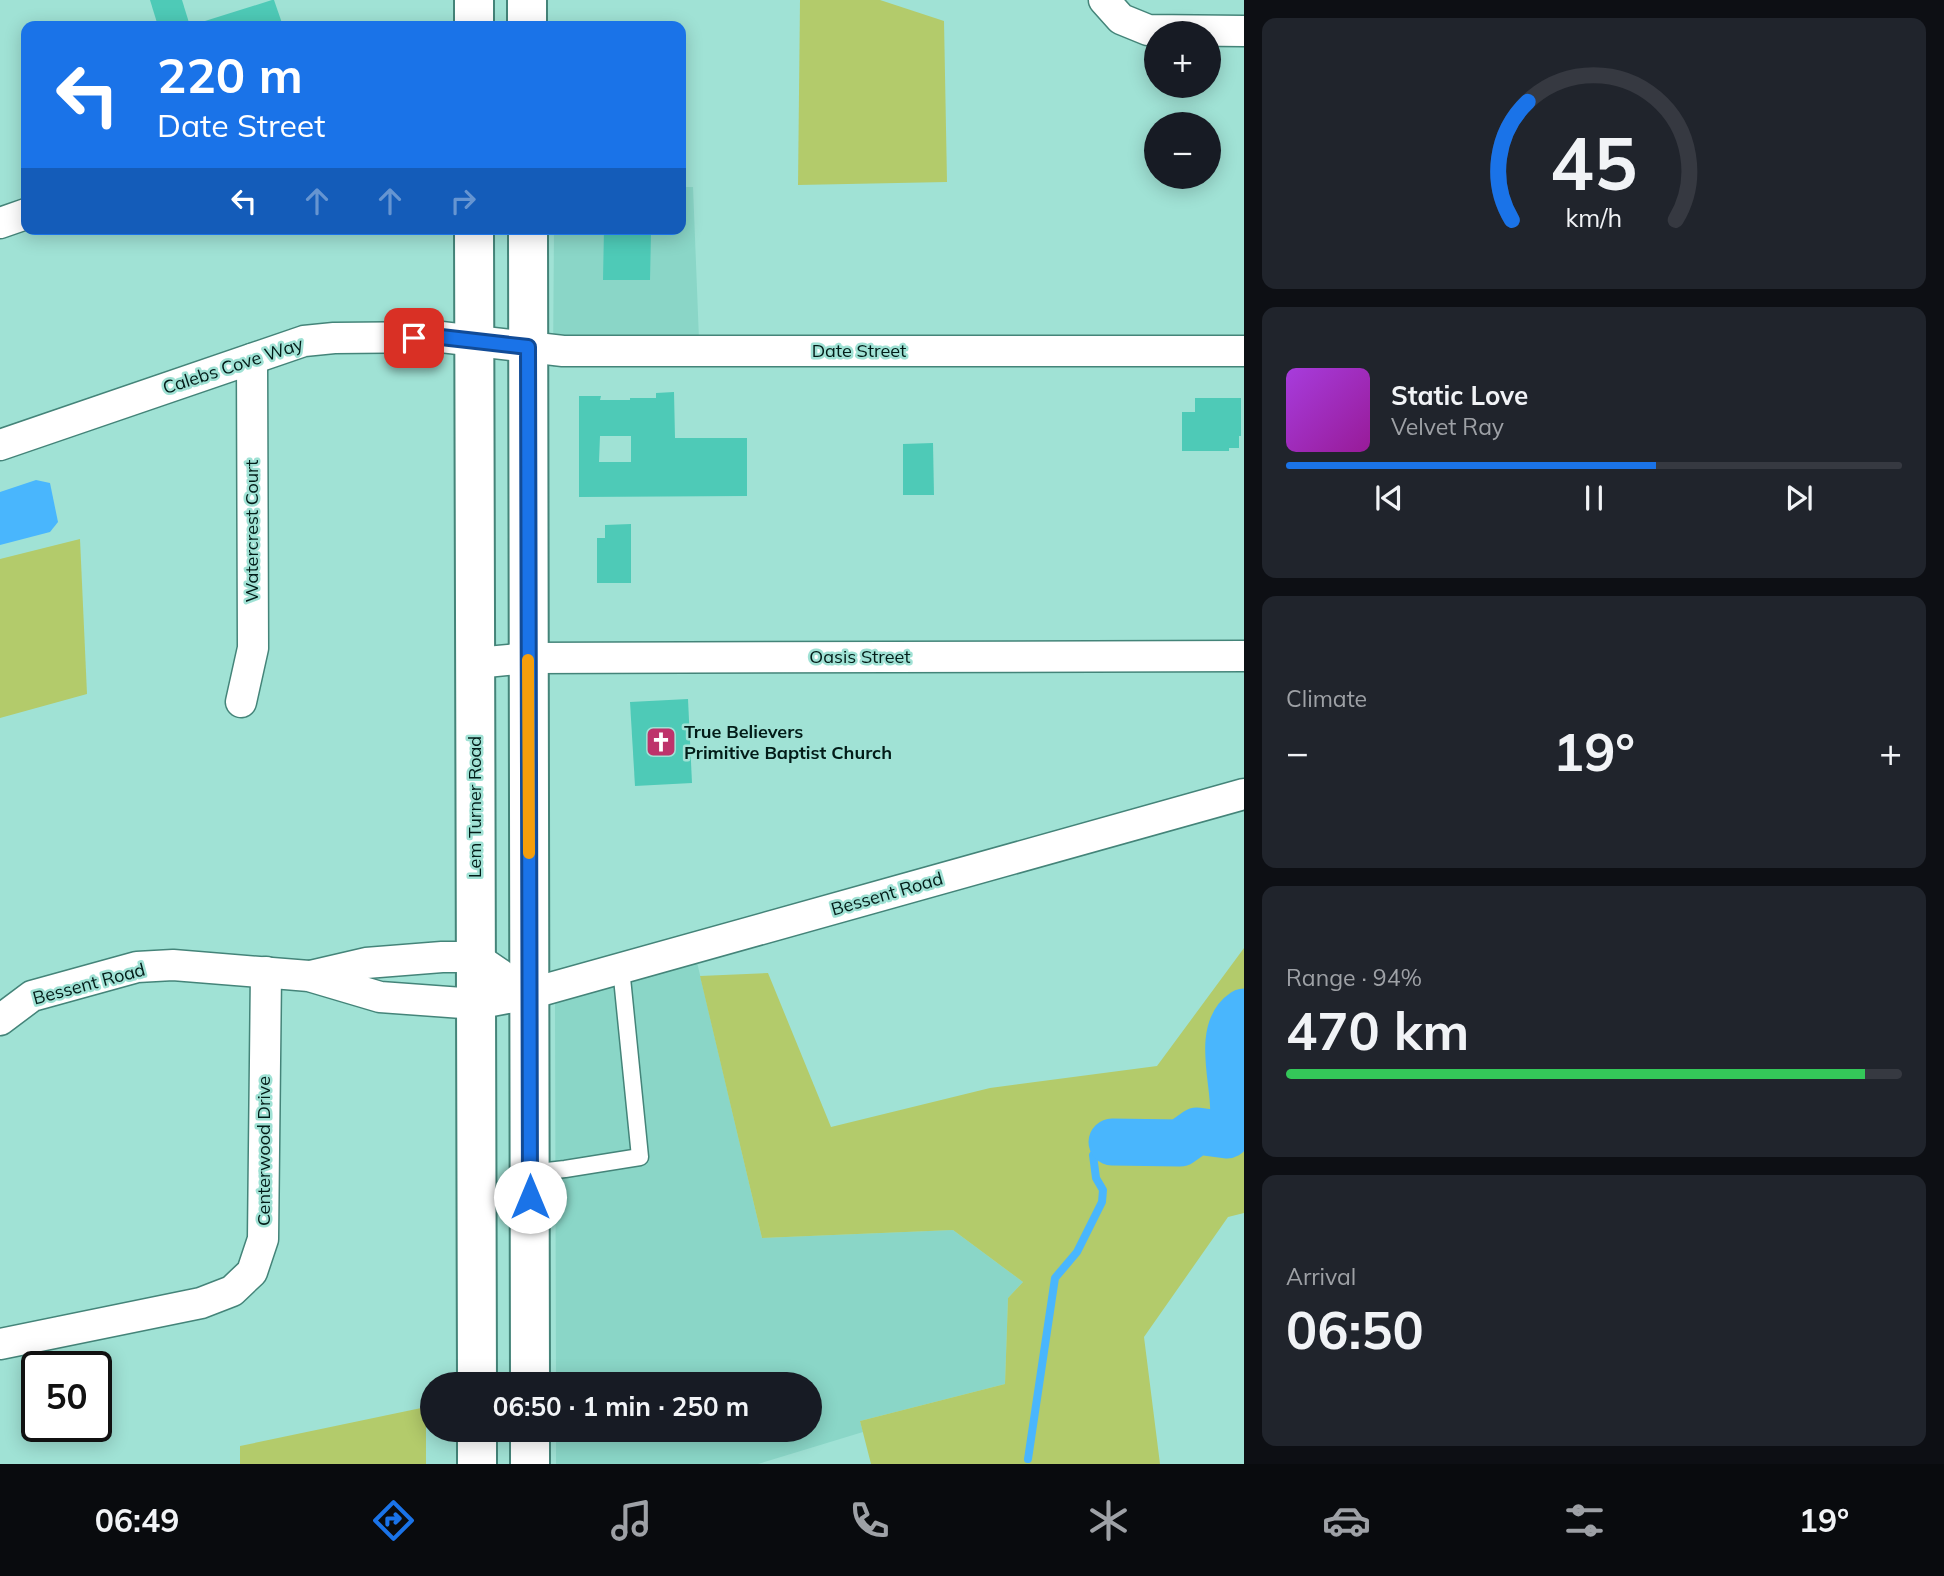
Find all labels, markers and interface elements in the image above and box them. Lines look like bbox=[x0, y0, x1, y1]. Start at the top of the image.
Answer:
map controls bbox=[1144, 21, 1221, 189]
button: + bbox=[1144, 21, 1221, 98]
text: 220 m bbox=[157, 44, 303, 105]
icon: left bbox=[42, 49, 133, 140]
text: Date Street bbox=[157, 105, 325, 145]
button: − bbox=[1144, 112, 1221, 189]
text: 45 bbox=[1550, 117, 1638, 208]
icon: left bbox=[225, 182, 263, 220]
icon: ahead bbox=[298, 182, 336, 220]
icon: ahead bbox=[371, 182, 409, 220]
icon: right bbox=[444, 182, 482, 220]
text: km/h bbox=[1566, 201, 1622, 232]
pin bbox=[384, 308, 444, 368]
icon: arrive bbox=[395, 319, 433, 357]
street label: Calebs Cove Way bbox=[160, 332, 306, 399]
street label: Date Street bbox=[812, 339, 906, 362]
text: Static Love bbox=[1391, 379, 1528, 412]
text: Velvet Ray bbox=[1391, 412, 1504, 441]
street label: Watercrest Court bbox=[240, 460, 263, 602]
icon: previous bbox=[1370, 479, 1408, 517]
icon: pause bbox=[1575, 479, 1613, 517]
icon: next bbox=[1780, 479, 1818, 517]
street label: Oasis Street bbox=[809, 645, 911, 668]
text: Climate bbox=[1286, 684, 1367, 713]
text: 19° bbox=[1553, 719, 1635, 784]
place label: True Believers Primitive Baptist Church bbox=[684, 720, 892, 764]
church icon: True Believers Primitive Baptist Church bbox=[644, 725, 678, 759]
text: − bbox=[1286, 728, 1309, 776]
text: + bbox=[1879, 728, 1902, 776]
street label: Lem Turner Road bbox=[463, 736, 486, 878]
street label: Bessent Road bbox=[828, 867, 945, 920]
street label: Bessent Road bbox=[30, 957, 148, 1010]
text: Range · 94% bbox=[1286, 963, 1422, 992]
text: 470 km bbox=[1286, 998, 1469, 1063]
street label: Centerwood Drive bbox=[252, 1076, 275, 1226]
position arrow bbox=[493, 1160, 567, 1234]
text: Arrival bbox=[1286, 1262, 1356, 1291]
text: 06:50 bbox=[1286, 1297, 1424, 1362]
speed limit sign: 50 bbox=[21, 1351, 112, 1442]
text: 06:50 · 1 min · 250 m bbox=[493, 1390, 749, 1423]
icon: directions bbox=[369, 1496, 418, 1545]
icon: music bbox=[607, 1496, 656, 1545]
icon: phone bbox=[845, 1496, 894, 1545]
icon: climate bbox=[1084, 1496, 1133, 1545]
icon: car bbox=[1322, 1496, 1371, 1545]
icon: filters bbox=[1560, 1496, 1609, 1545]
text: 06:49 bbox=[95, 1500, 179, 1540]
text: 19° bbox=[1799, 1500, 1849, 1540]

